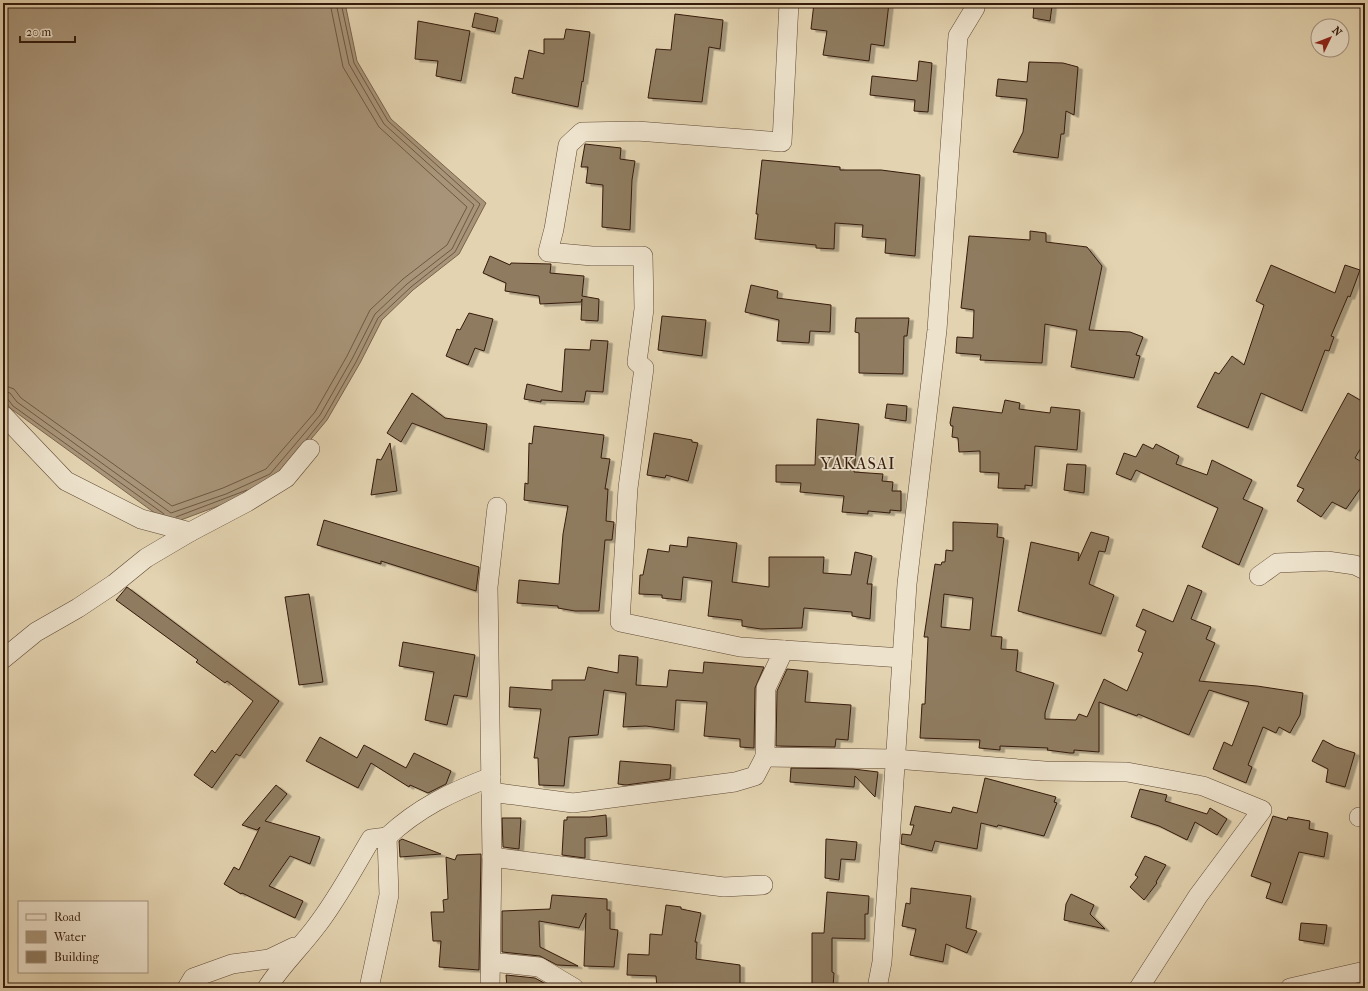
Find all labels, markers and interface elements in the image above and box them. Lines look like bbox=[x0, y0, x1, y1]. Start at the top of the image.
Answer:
scale bar bbox=[20, 18, 75, 44]
north arrow bbox=[1310, 18, 1350, 58]
text: N bbox=[1329, 24, 1345, 39]
text: 20 m bbox=[26, 25, 51, 39]
district label: YAKASAI bbox=[820, 454, 895, 473]
legend bbox=[18, 901, 148, 973]
text: Road bbox=[54, 910, 81, 924]
text: Water bbox=[53, 930, 87, 944]
text: Building bbox=[54, 950, 99, 964]

